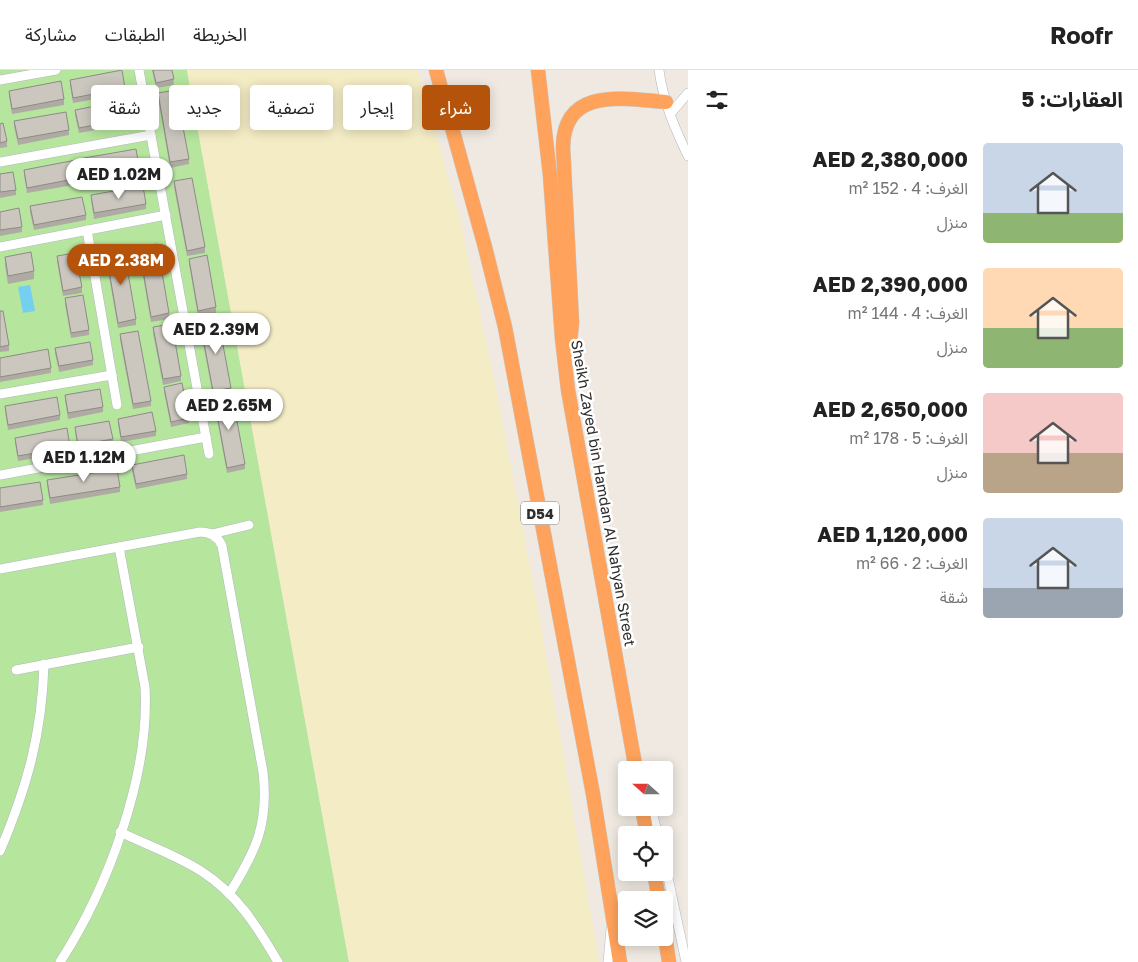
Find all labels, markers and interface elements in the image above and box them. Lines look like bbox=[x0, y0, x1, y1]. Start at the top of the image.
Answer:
text: Roofr bbox=[1050, 20, 1113, 49]
text: مشاركة bbox=[25, 23, 77, 45]
text: الطبقات bbox=[105, 23, 165, 45]
text: الخريطة bbox=[193, 23, 247, 45]
chip: شقة bbox=[91, 85, 159, 130]
chip: جديد bbox=[169, 85, 240, 130]
chip: تصفية bbox=[250, 85, 333, 130]
chip: إيجار bbox=[343, 85, 412, 130]
chip: شراء bbox=[422, 85, 490, 130]
icon: filters bbox=[703, 86, 731, 114]
text: العقارات: 5 bbox=[1022, 86, 1123, 112]
text: AED 2,380,000 bbox=[813, 146, 968, 172]
pin: AED 1.02M bbox=[62, 158, 176, 200]
icon: home bbox=[1023, 163, 1083, 223]
text: AED 1.02M bbox=[77, 164, 161, 184]
text: الغرف: 4 · 152 m² bbox=[848, 178, 968, 198]
text: منزل bbox=[937, 212, 968, 232]
pin: AED 2.38M bbox=[64, 244, 178, 286]
text: AED 2.38M bbox=[78, 250, 164, 270]
text: AED 2,390,000 bbox=[813, 271, 968, 297]
icon: home bbox=[1023, 288, 1083, 348]
text: الغرف: 4 · 144 m² bbox=[848, 303, 968, 323]
pin: AED 2.39M bbox=[159, 312, 273, 355]
text: AED 2.39M bbox=[173, 319, 259, 339]
text: منزل bbox=[937, 337, 968, 357]
street label: Sheikh Zayed bin Hamdan Al Nahyan Street bbox=[568, 338, 640, 648]
pin: AED 2.65M bbox=[172, 388, 286, 431]
text: AED 2.65M bbox=[186, 395, 272, 415]
text: AED 2,650,000 bbox=[813, 396, 968, 422]
icon: home bbox=[1023, 413, 1083, 473]
text: الغرف: 5 · 178 m² bbox=[849, 428, 968, 448]
pin: AED 1.12M bbox=[27, 440, 141, 483]
text: AED 1.12M bbox=[43, 447, 125, 467]
text: منزل bbox=[937, 462, 968, 482]
road number: D54 bbox=[521, 502, 559, 524]
text: AED 1,120,000 bbox=[817, 521, 968, 547]
icon: home bbox=[1023, 538, 1083, 598]
text: الغرف: 2 · 66 m² bbox=[856, 553, 968, 573]
text: شقة bbox=[940, 587, 968, 607]
north arrow bbox=[618, 761, 672, 816]
map controls bbox=[618, 761, 673, 946]
button: locate bbox=[618, 826, 673, 881]
button: layers bbox=[618, 891, 673, 946]

